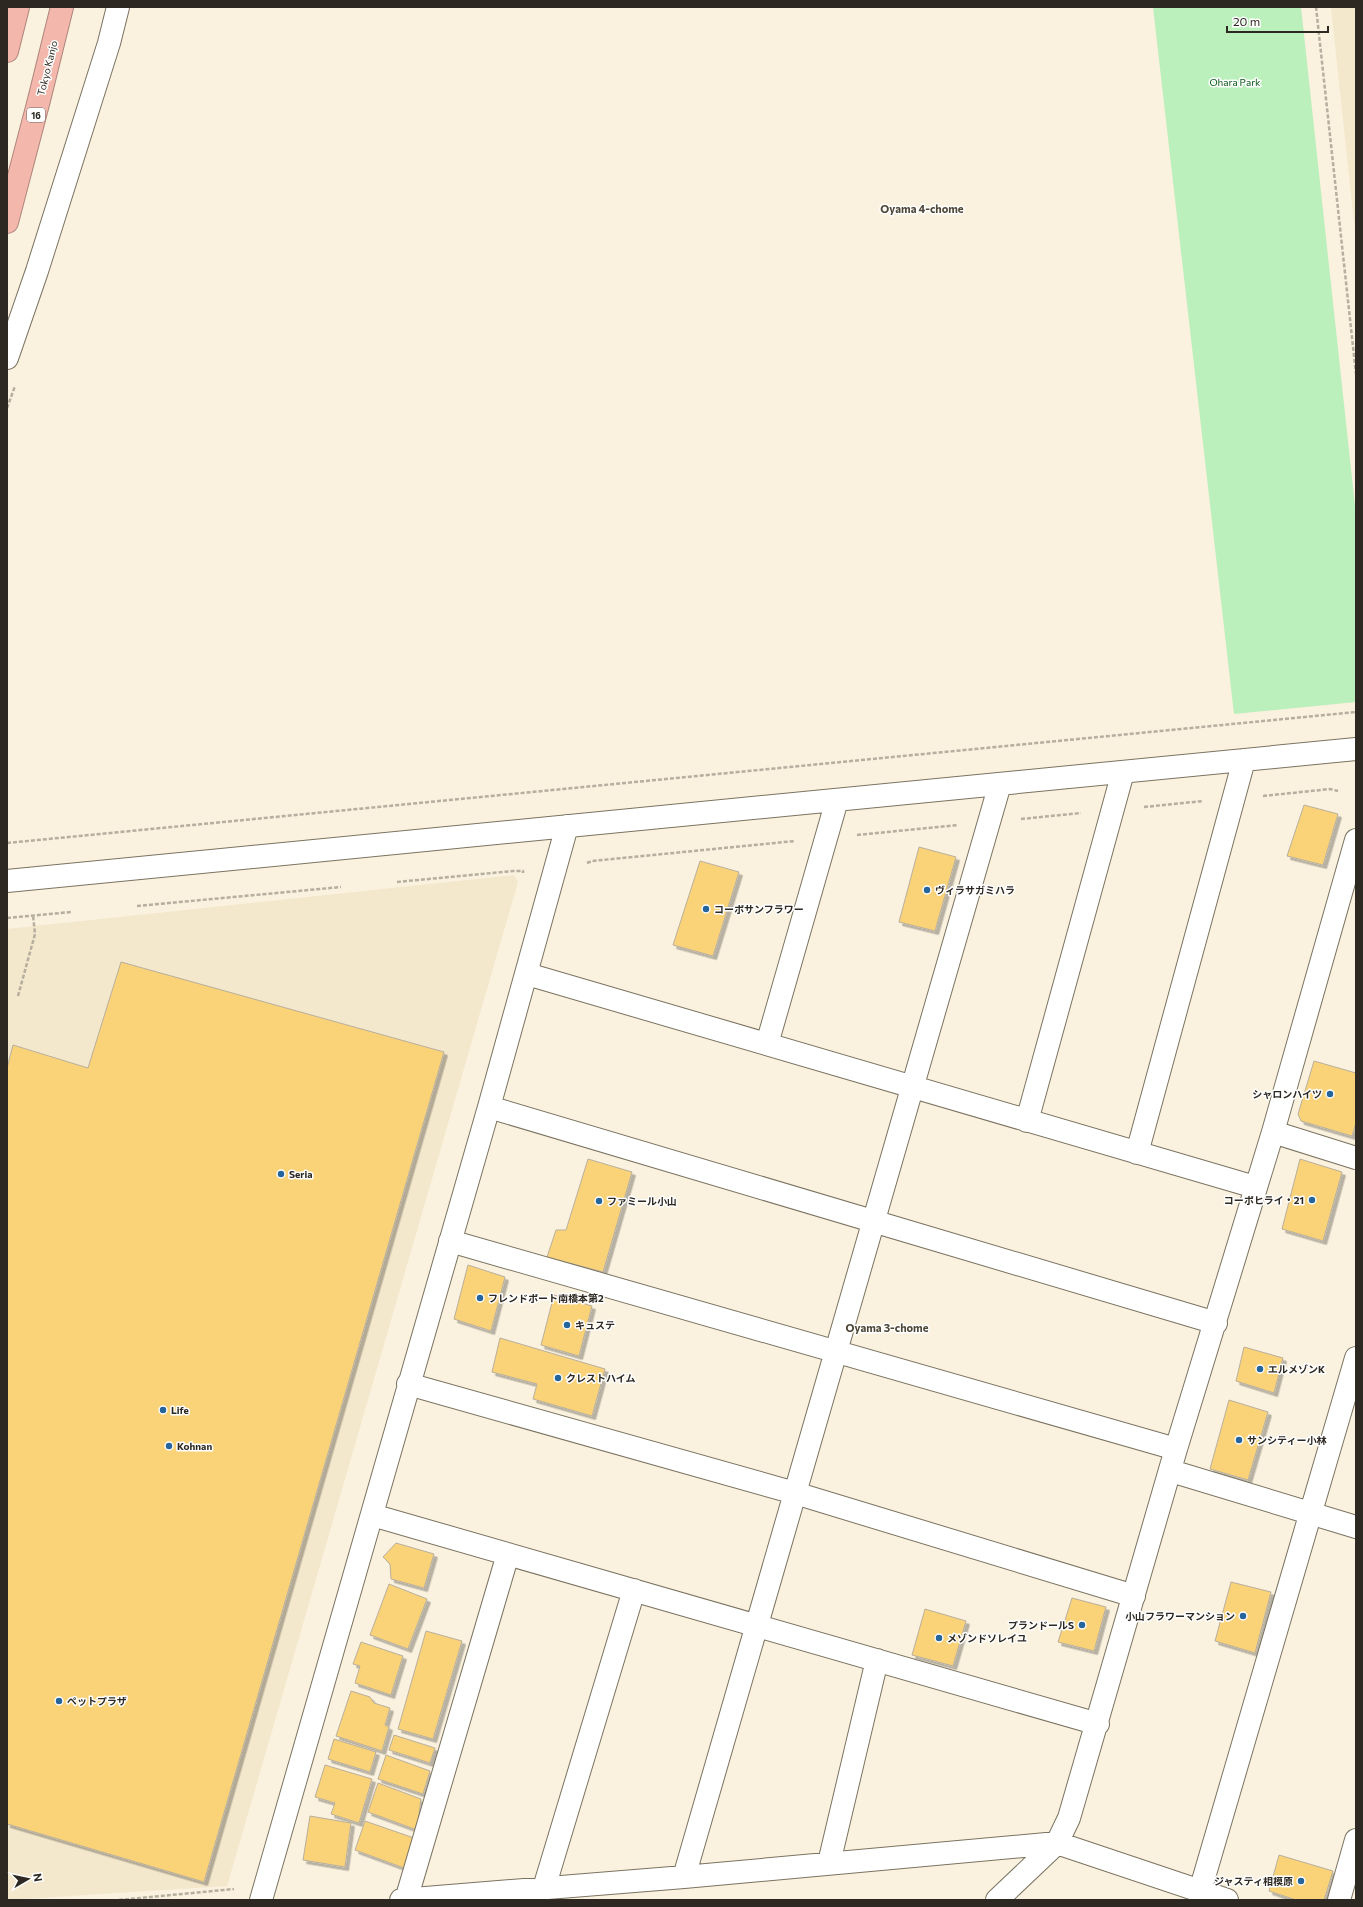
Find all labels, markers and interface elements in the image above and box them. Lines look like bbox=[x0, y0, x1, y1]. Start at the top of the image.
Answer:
scale bar bbox=[1227, 8, 1328, 34]
text: 20 m bbox=[1233, 14, 1260, 28]
street label: Tokyo Kanjo bbox=[34, 39, 60, 97]
park label: Ohara Park bbox=[1209, 76, 1261, 88]
road number: 16 bbox=[27, 108, 45, 122]
district label: Oyama 4-chome bbox=[880, 202, 964, 215]
place label: ヴィラサガミハラ bbox=[935, 884, 1015, 896]
marker: ヴィラサガミハラ bbox=[922, 885, 932, 895]
place label: コーポサンフラワー bbox=[714, 903, 804, 915]
marker: コーポサンフラワー bbox=[701, 904, 711, 914]
place label: シャロンハイツ bbox=[1252, 1088, 1322, 1100]
marker: シャロンハイツ bbox=[1325, 1089, 1335, 1099]
place label: Seria bbox=[289, 1168, 312, 1180]
marker: Seria bbox=[276, 1169, 286, 1179]
place label: コーポヒライ・21 bbox=[1224, 1194, 1304, 1206]
place label: ファミール小山 bbox=[607, 1195, 677, 1207]
marker: コーポヒライ・21 bbox=[1307, 1195, 1317, 1205]
marker: ファミール小山 bbox=[594, 1196, 604, 1206]
place label: フレンドポート南橋本第2 bbox=[488, 1292, 604, 1304]
marker: フレンドポート南橋本第2 bbox=[475, 1293, 485, 1303]
place label: キュステ bbox=[575, 1319, 615, 1331]
marker: キュステ bbox=[562, 1320, 572, 1330]
district label: Oyama 3-chome bbox=[846, 1321, 929, 1334]
place label: エルメゾンK bbox=[1268, 1363, 1325, 1375]
marker: エルメゾンK bbox=[1255, 1364, 1265, 1374]
place label: クレストハイム bbox=[566, 1372, 636, 1384]
marker: クレストハイム bbox=[553, 1373, 563, 1383]
place label: Life bbox=[171, 1404, 189, 1416]
marker: Life bbox=[158, 1405, 168, 1415]
place label: サンシティー小林 bbox=[1247, 1434, 1326, 1446]
marker: サンシティー小林 bbox=[1234, 1435, 1244, 1445]
place label: Kohnan bbox=[177, 1440, 212, 1452]
marker: Kohnan bbox=[164, 1441, 174, 1451]
place label: 小山フラワーマンション bbox=[1125, 1610, 1235, 1622]
marker: 小山フラワーマンション bbox=[1238, 1611, 1248, 1621]
place label: プランドールS bbox=[1008, 1619, 1074, 1631]
marker: プランドールS bbox=[1077, 1620, 1087, 1630]
place label: メゾンドソレイユ bbox=[947, 1632, 1027, 1644]
marker: メゾンドソレイユ bbox=[934, 1633, 944, 1643]
place label: ペットプラザ bbox=[67, 1695, 127, 1707]
marker: ペットプラザ bbox=[54, 1696, 64, 1706]
north arrow bbox=[8, 1859, 48, 1899]
text: N bbox=[31, 1872, 45, 1882]
place label: ジャスティ相模原 bbox=[1214, 1875, 1293, 1887]
marker: ジャスティ相模原 bbox=[1296, 1876, 1306, 1886]

